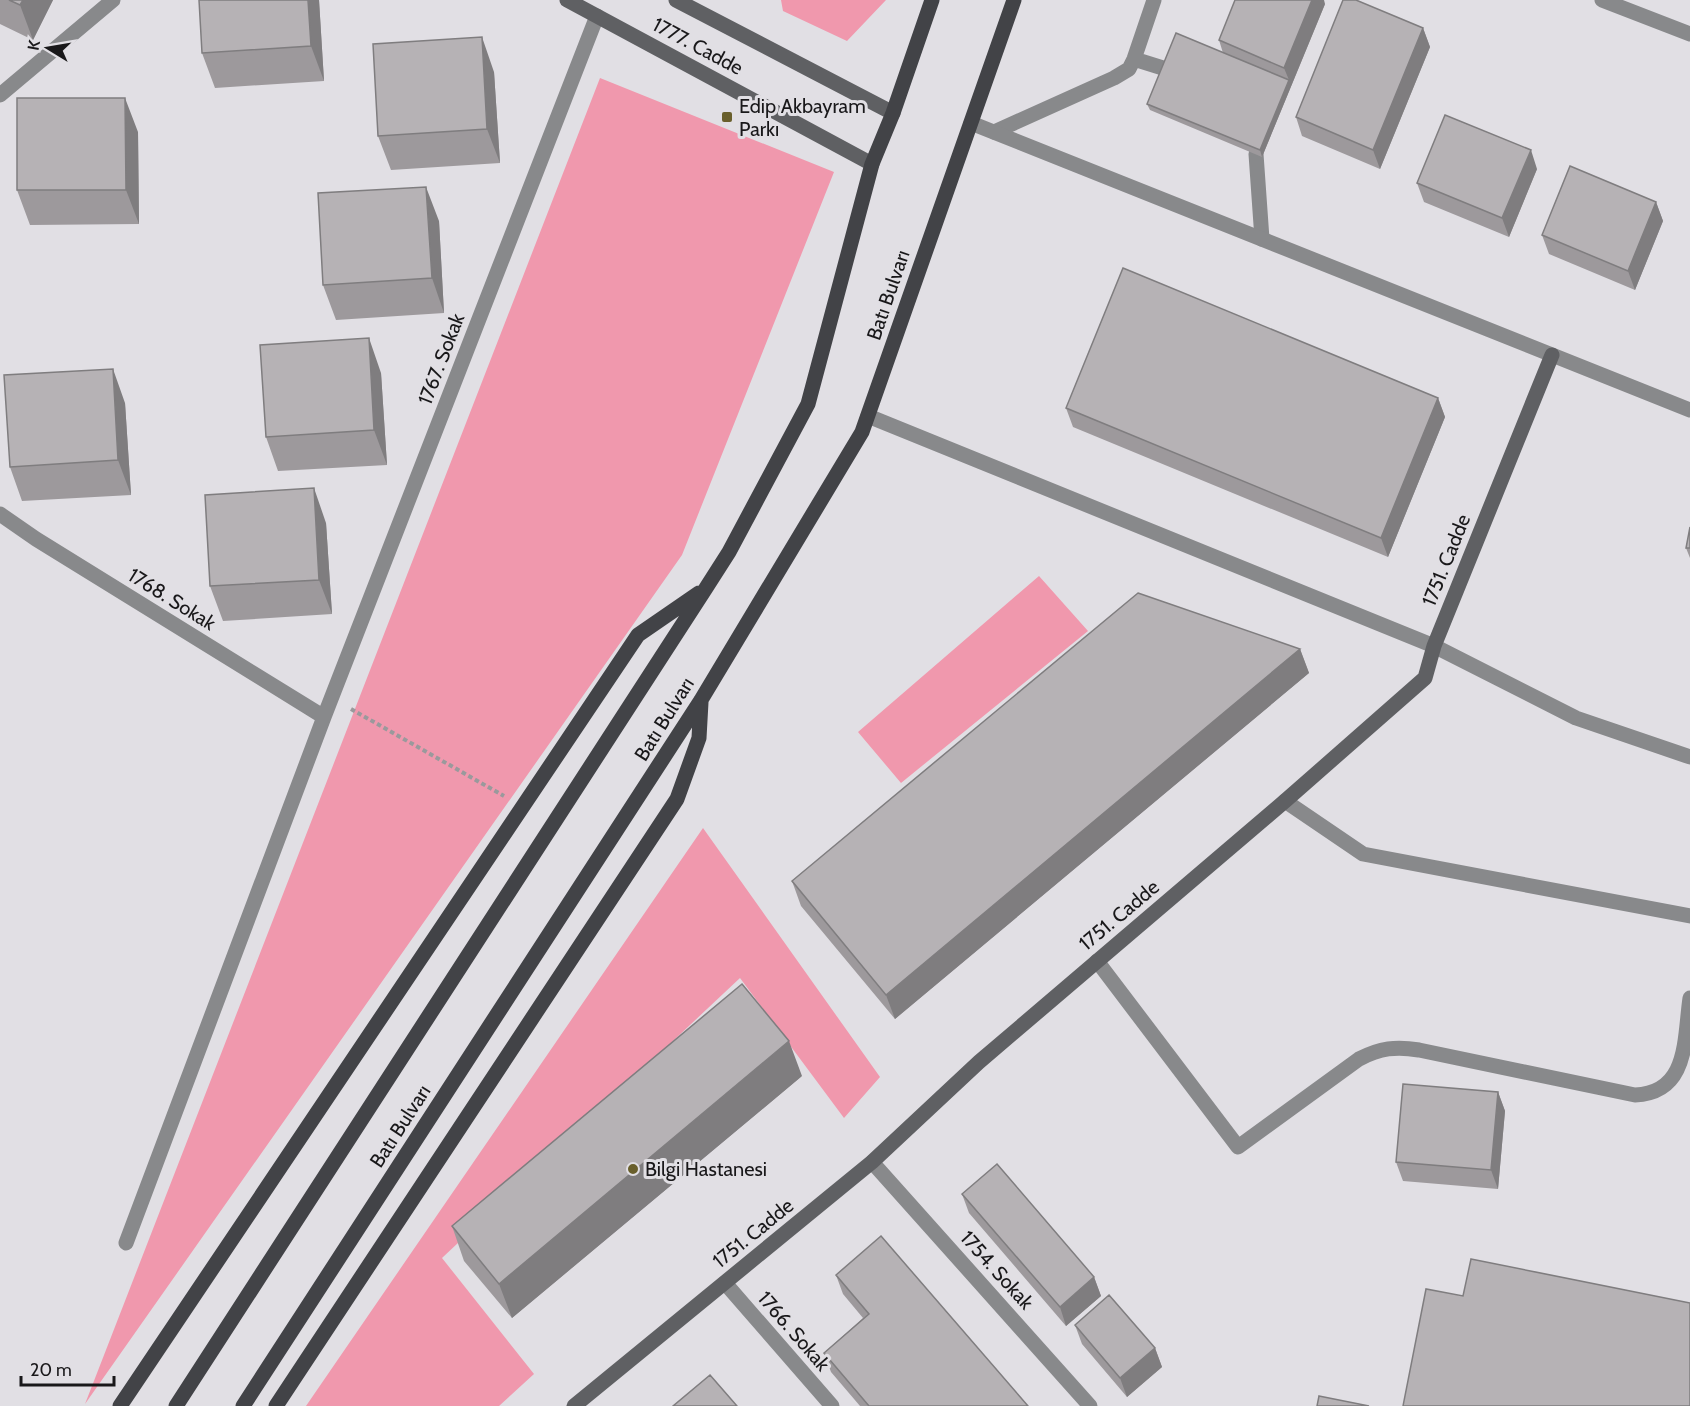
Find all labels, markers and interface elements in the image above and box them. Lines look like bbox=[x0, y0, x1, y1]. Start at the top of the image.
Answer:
street label: 1777. Cadde bbox=[649, 12, 747, 80]
north arrow bbox=[18, 18, 78, 78]
text: K bbox=[23, 38, 44, 52]
place label: Edip Akbayram Parkı bbox=[739, 94, 866, 141]
marker: Edip Akbayram Parkı bbox=[720, 110, 734, 124]
street label: Batı Bulvarı bbox=[861, 247, 915, 343]
street label: 1767. Sokak bbox=[413, 310, 469, 408]
street label: 1751. Cadde bbox=[1417, 511, 1475, 609]
street label: 1768. Sokak bbox=[124, 563, 220, 635]
street label: Batı Bulvarı bbox=[629, 673, 699, 765]
street label: 1751. Cadde bbox=[1074, 875, 1164, 955]
street label: Batı Bulvarı bbox=[364, 1080, 436, 1172]
place label: Bilgi Hastanesi bbox=[645, 1157, 767, 1181]
marker: Bilgi Hastanesi bbox=[626, 1162, 640, 1176]
street label: 1751. Cadde bbox=[708, 1193, 798, 1273]
street label: 1754. Sokak bbox=[955, 1226, 1039, 1314]
street label: 1766. Sokak bbox=[753, 1286, 835, 1376]
scale bar bbox=[21, 1349, 114, 1387]
text: 20 m bbox=[30, 1359, 72, 1381]

